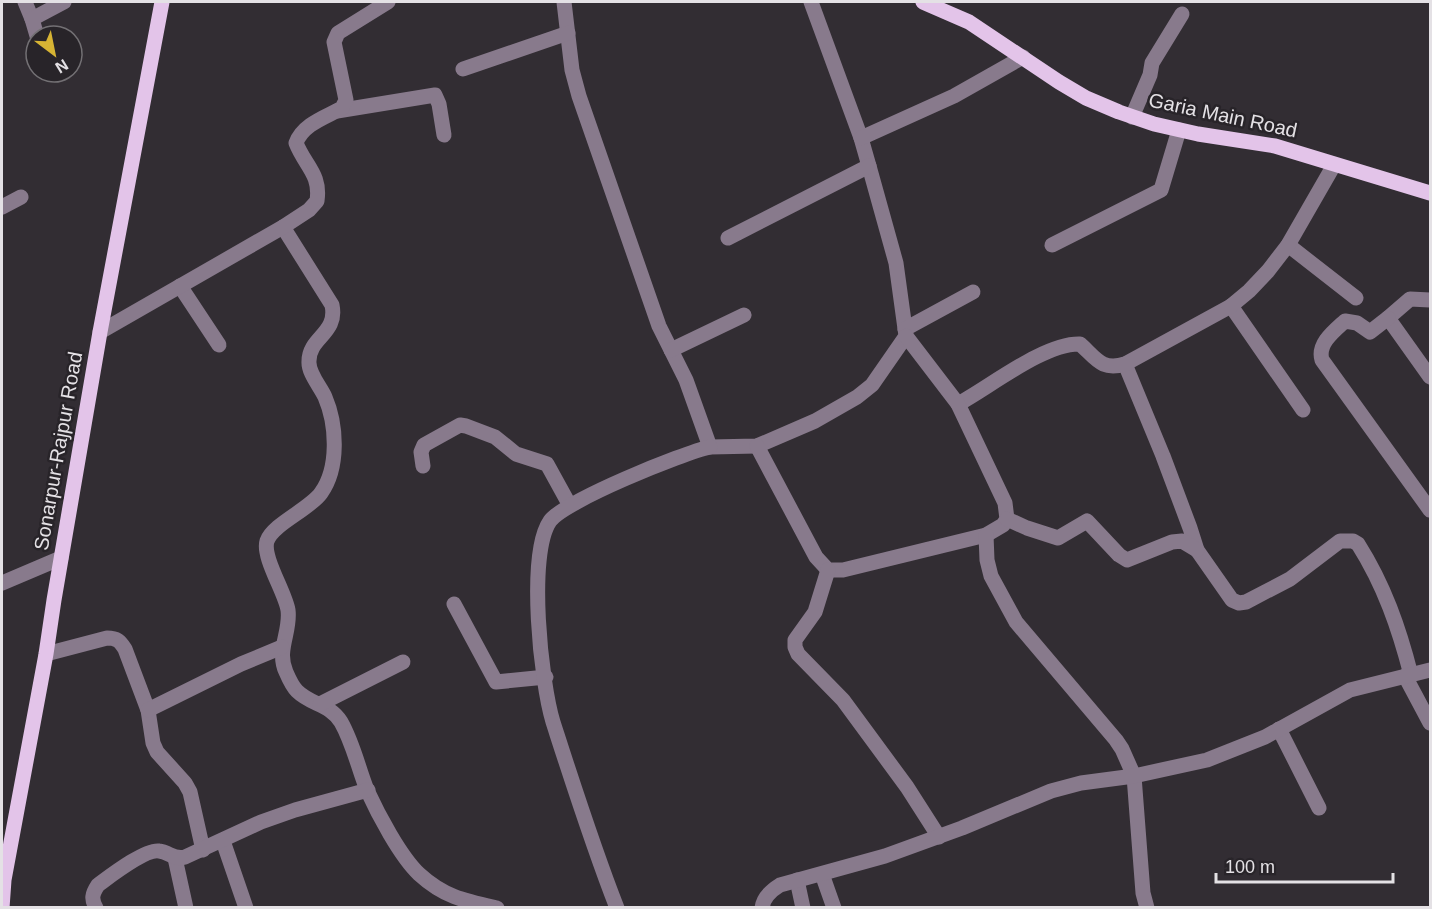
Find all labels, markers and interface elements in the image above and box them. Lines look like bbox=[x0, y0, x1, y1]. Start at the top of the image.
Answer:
north arrow bbox=[24, 24, 84, 84]
text: N bbox=[52, 56, 71, 77]
street label: Garia Main Road bbox=[1147, 89, 1299, 141]
street label: Sonarpur-Rajpur Road bbox=[30, 350, 86, 552]
scale bar bbox=[1216, 846, 1393, 884]
text: 100 m bbox=[1225, 857, 1275, 877]

